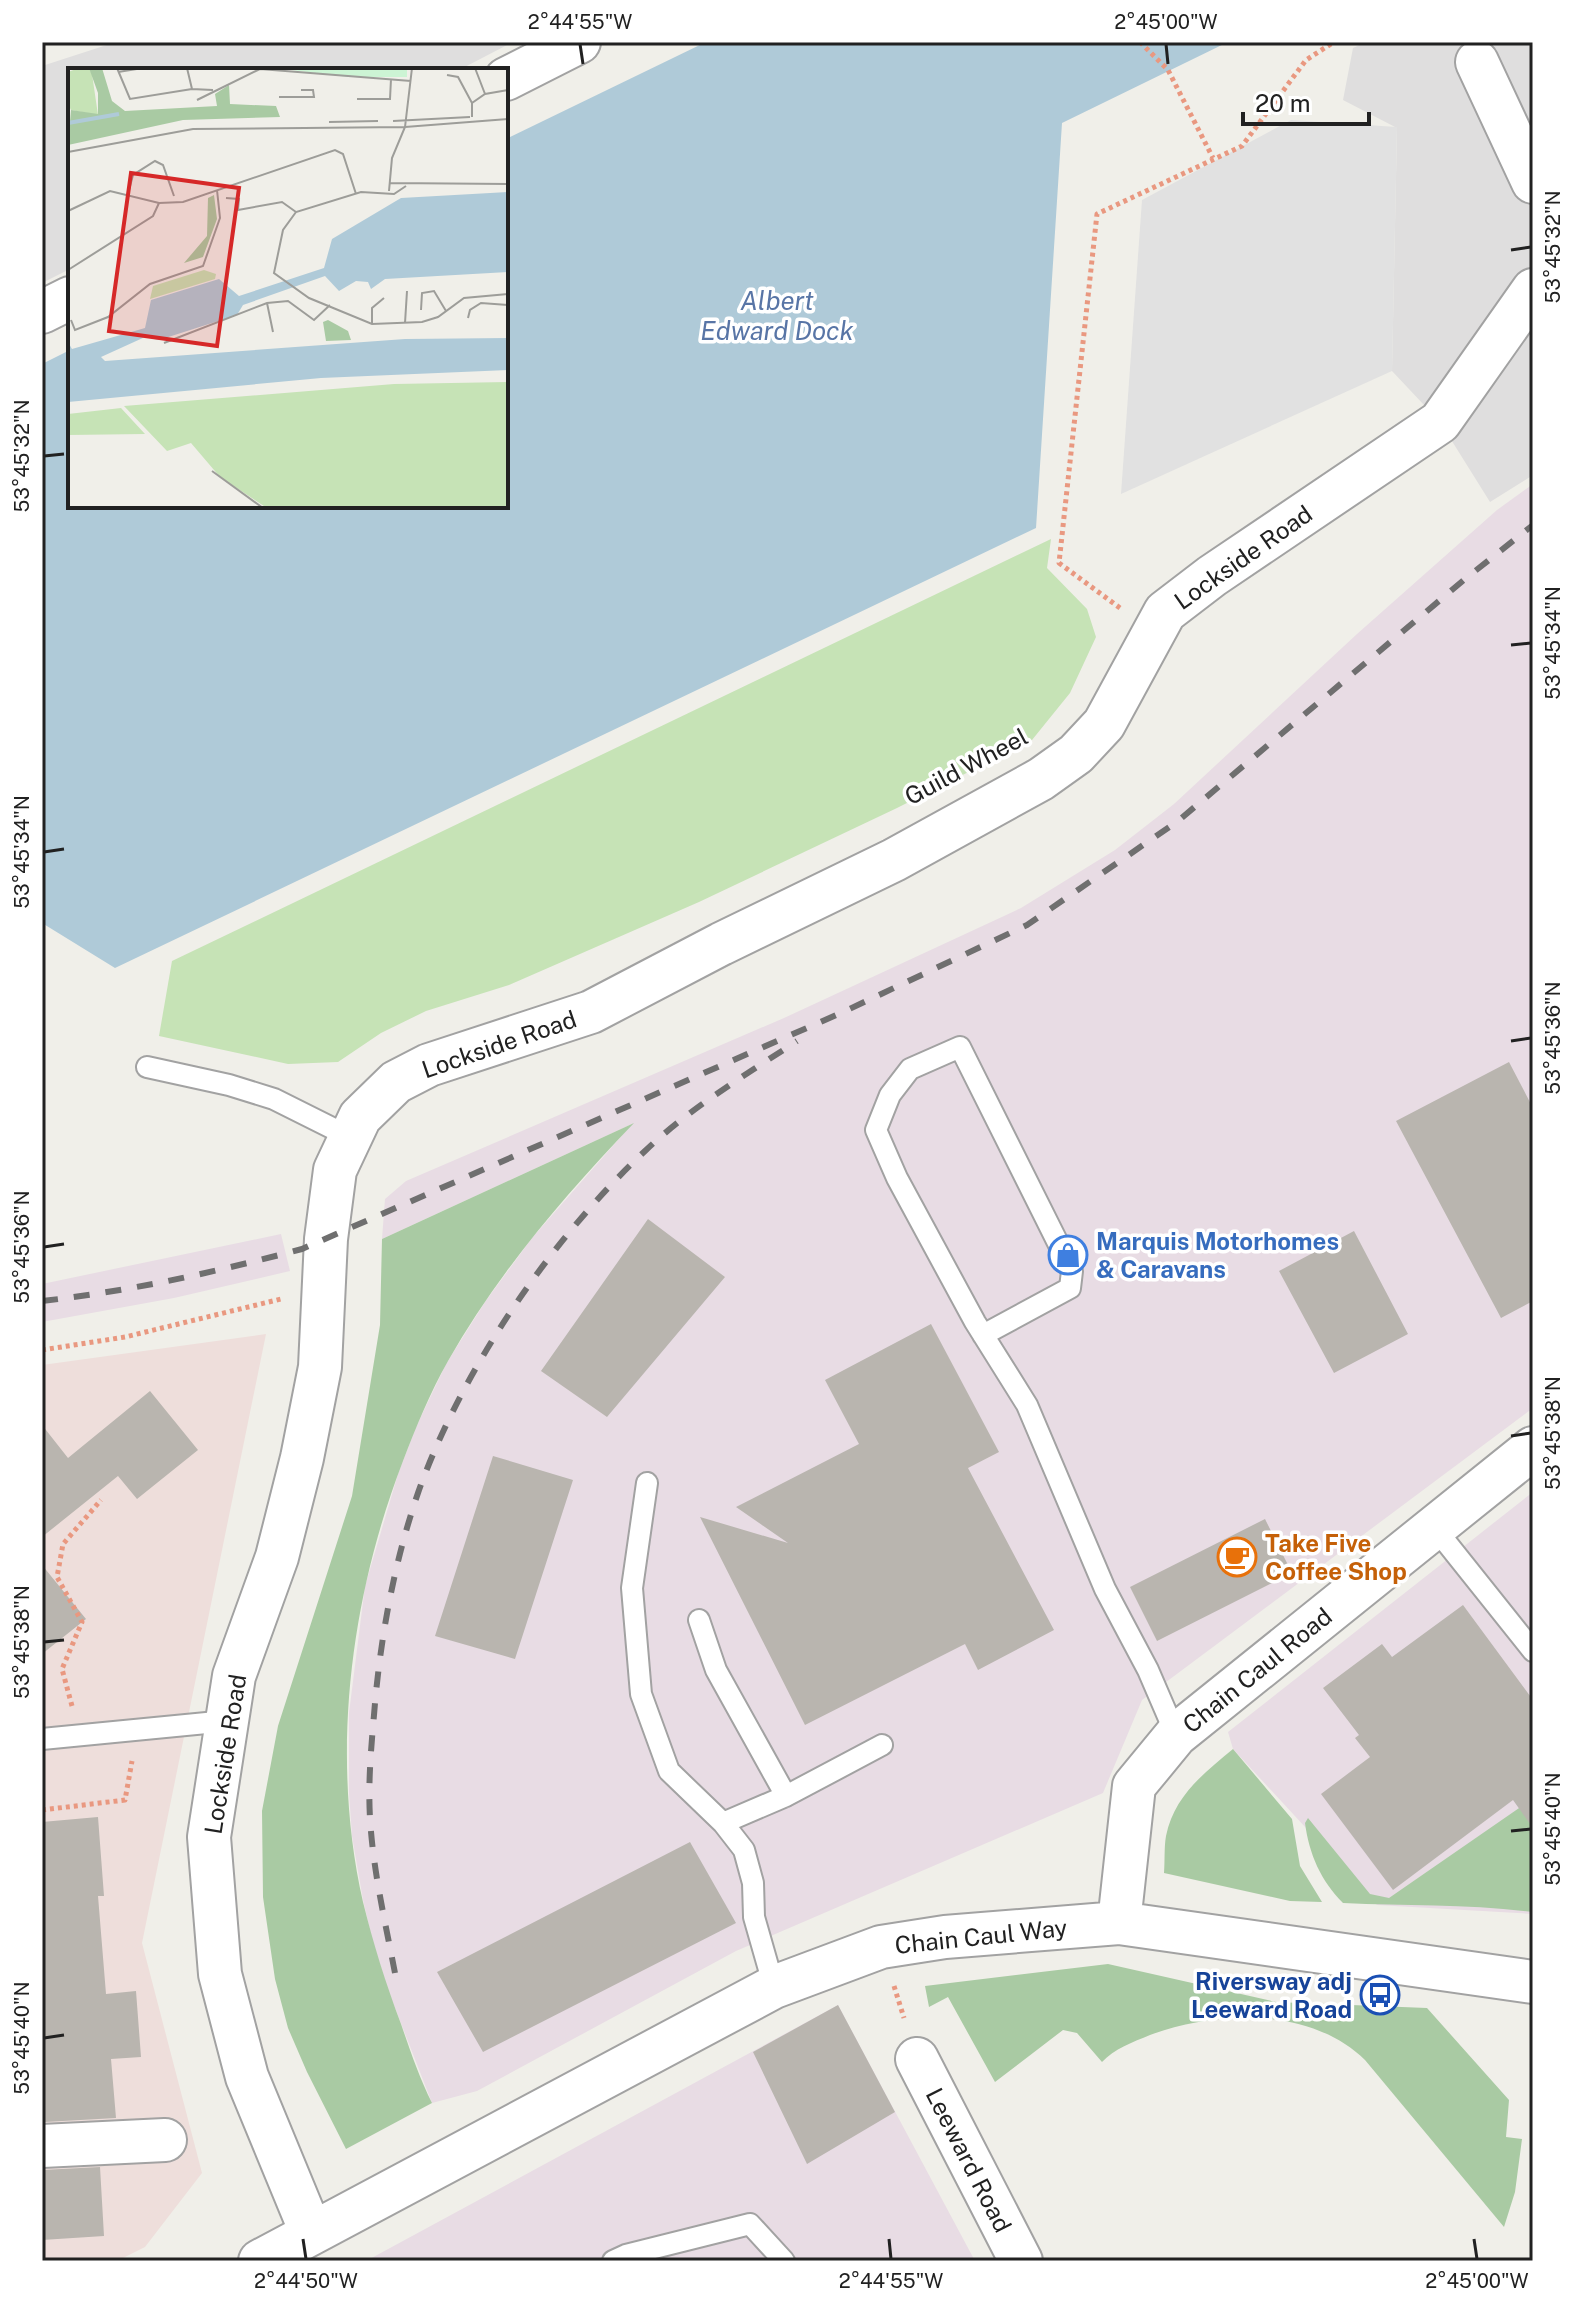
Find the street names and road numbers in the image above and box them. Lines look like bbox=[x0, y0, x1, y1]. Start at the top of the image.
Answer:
street label: Lockside Road bbox=[1169, 499, 1317, 615]
street label: Guild Wheel bbox=[900, 722, 1032, 810]
street label: Lockside Road bbox=[418, 1004, 580, 1084]
street label: Chain Caul Road bbox=[1177, 1602, 1337, 1738]
street label: Lockside Road bbox=[199, 1672, 251, 1836]
street label: Chain Caul Way bbox=[893, 1913, 1069, 1959]
street label: Leeward Road bbox=[921, 2083, 1017, 2237]

